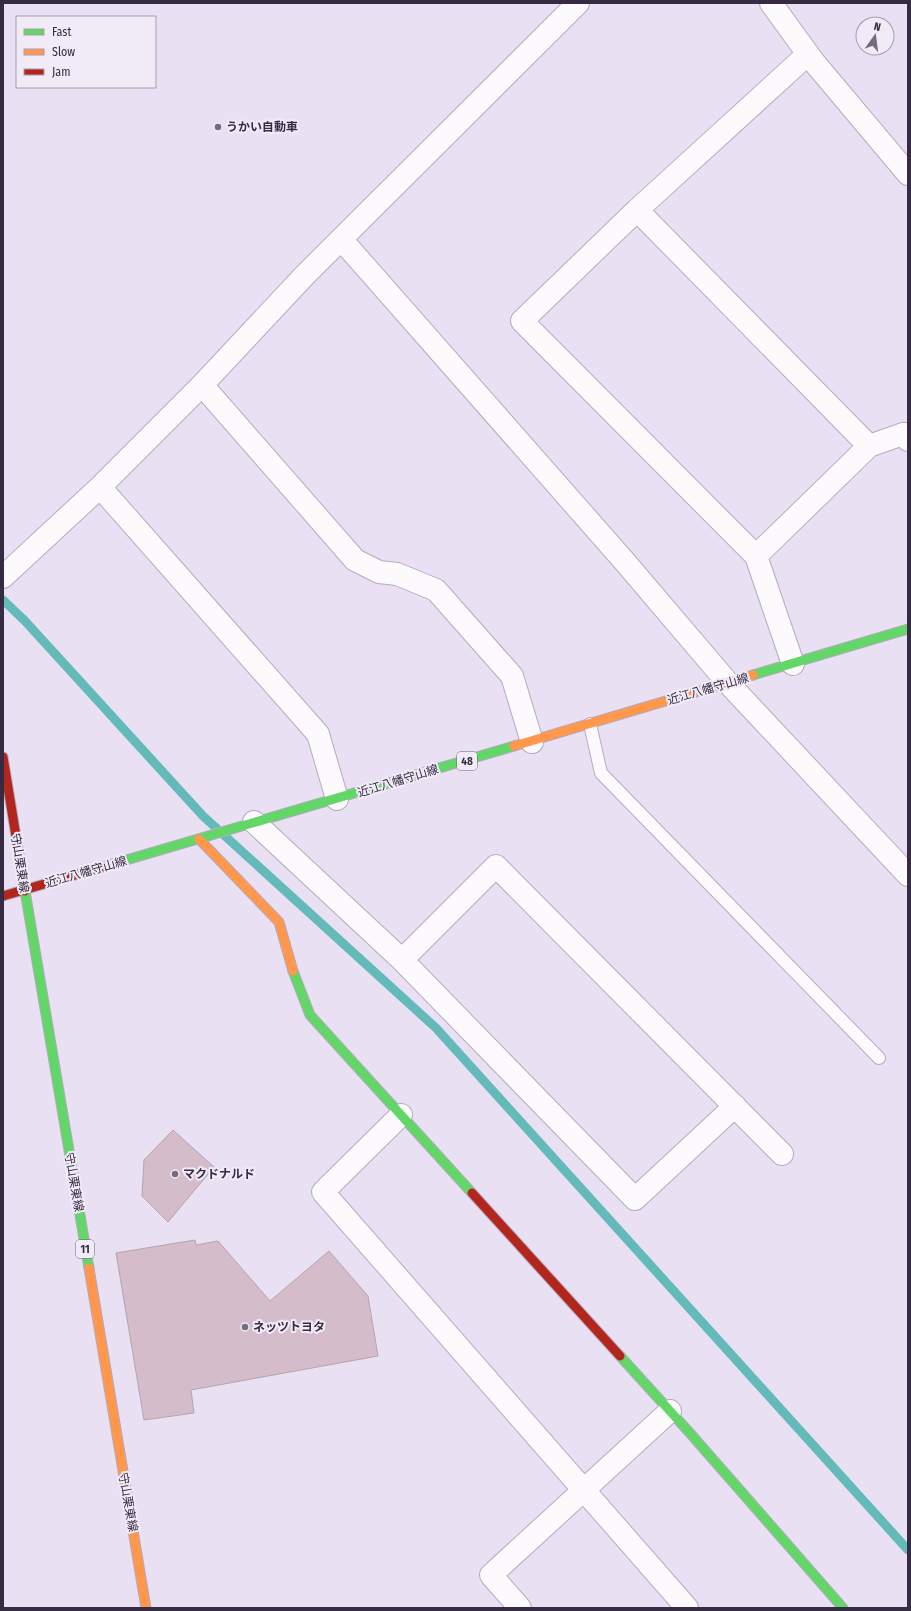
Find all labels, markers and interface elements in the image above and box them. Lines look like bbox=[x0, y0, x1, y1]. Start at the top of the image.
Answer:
legend bbox=[16, 16, 156, 88]
north arrow bbox=[855, 16, 895, 56]
text: N bbox=[873, 20, 882, 34]
text: Fast bbox=[52, 25, 71, 39]
text: Slow bbox=[52, 45, 75, 59]
text: Jam bbox=[52, 65, 70, 79]
place label: うかい自動車 bbox=[226, 120, 298, 134]
marker: うかい自動車 bbox=[213, 122, 223, 132]
street label: 近江八幡守山線 bbox=[666, 671, 750, 707]
road number: 48 bbox=[457, 752, 477, 770]
street label: 近江八幡守山線 bbox=[356, 762, 440, 800]
street label: 守山栗東線 bbox=[8, 832, 32, 894]
street label: 近江八幡守山線 bbox=[44, 854, 128, 890]
street label: 守山栗東線 bbox=[62, 1151, 86, 1213]
place label: マクドナルド bbox=[183, 1167, 255, 1181]
marker: マクドナルド bbox=[170, 1169, 180, 1179]
road number: 11 bbox=[76, 1240, 94, 1258]
place label: ネッツトヨタ bbox=[253, 1320, 325, 1334]
marker: ネッツトヨタ bbox=[240, 1322, 250, 1332]
street label: 守山栗東線 bbox=[116, 1471, 140, 1533]

